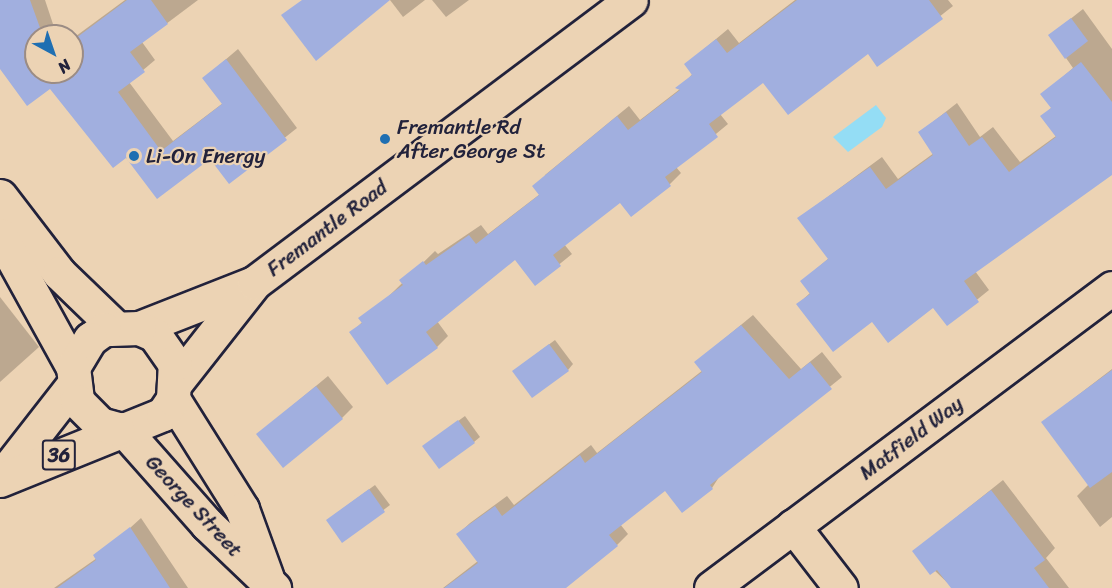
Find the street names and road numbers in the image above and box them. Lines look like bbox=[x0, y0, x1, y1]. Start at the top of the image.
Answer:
street label: Fremantle Road bbox=[262, 174, 392, 282]
street label: Matfield Way bbox=[854, 391, 968, 485]
road number: 36 bbox=[41, 438, 77, 472]
street label: George Street bbox=[140, 450, 248, 562]

